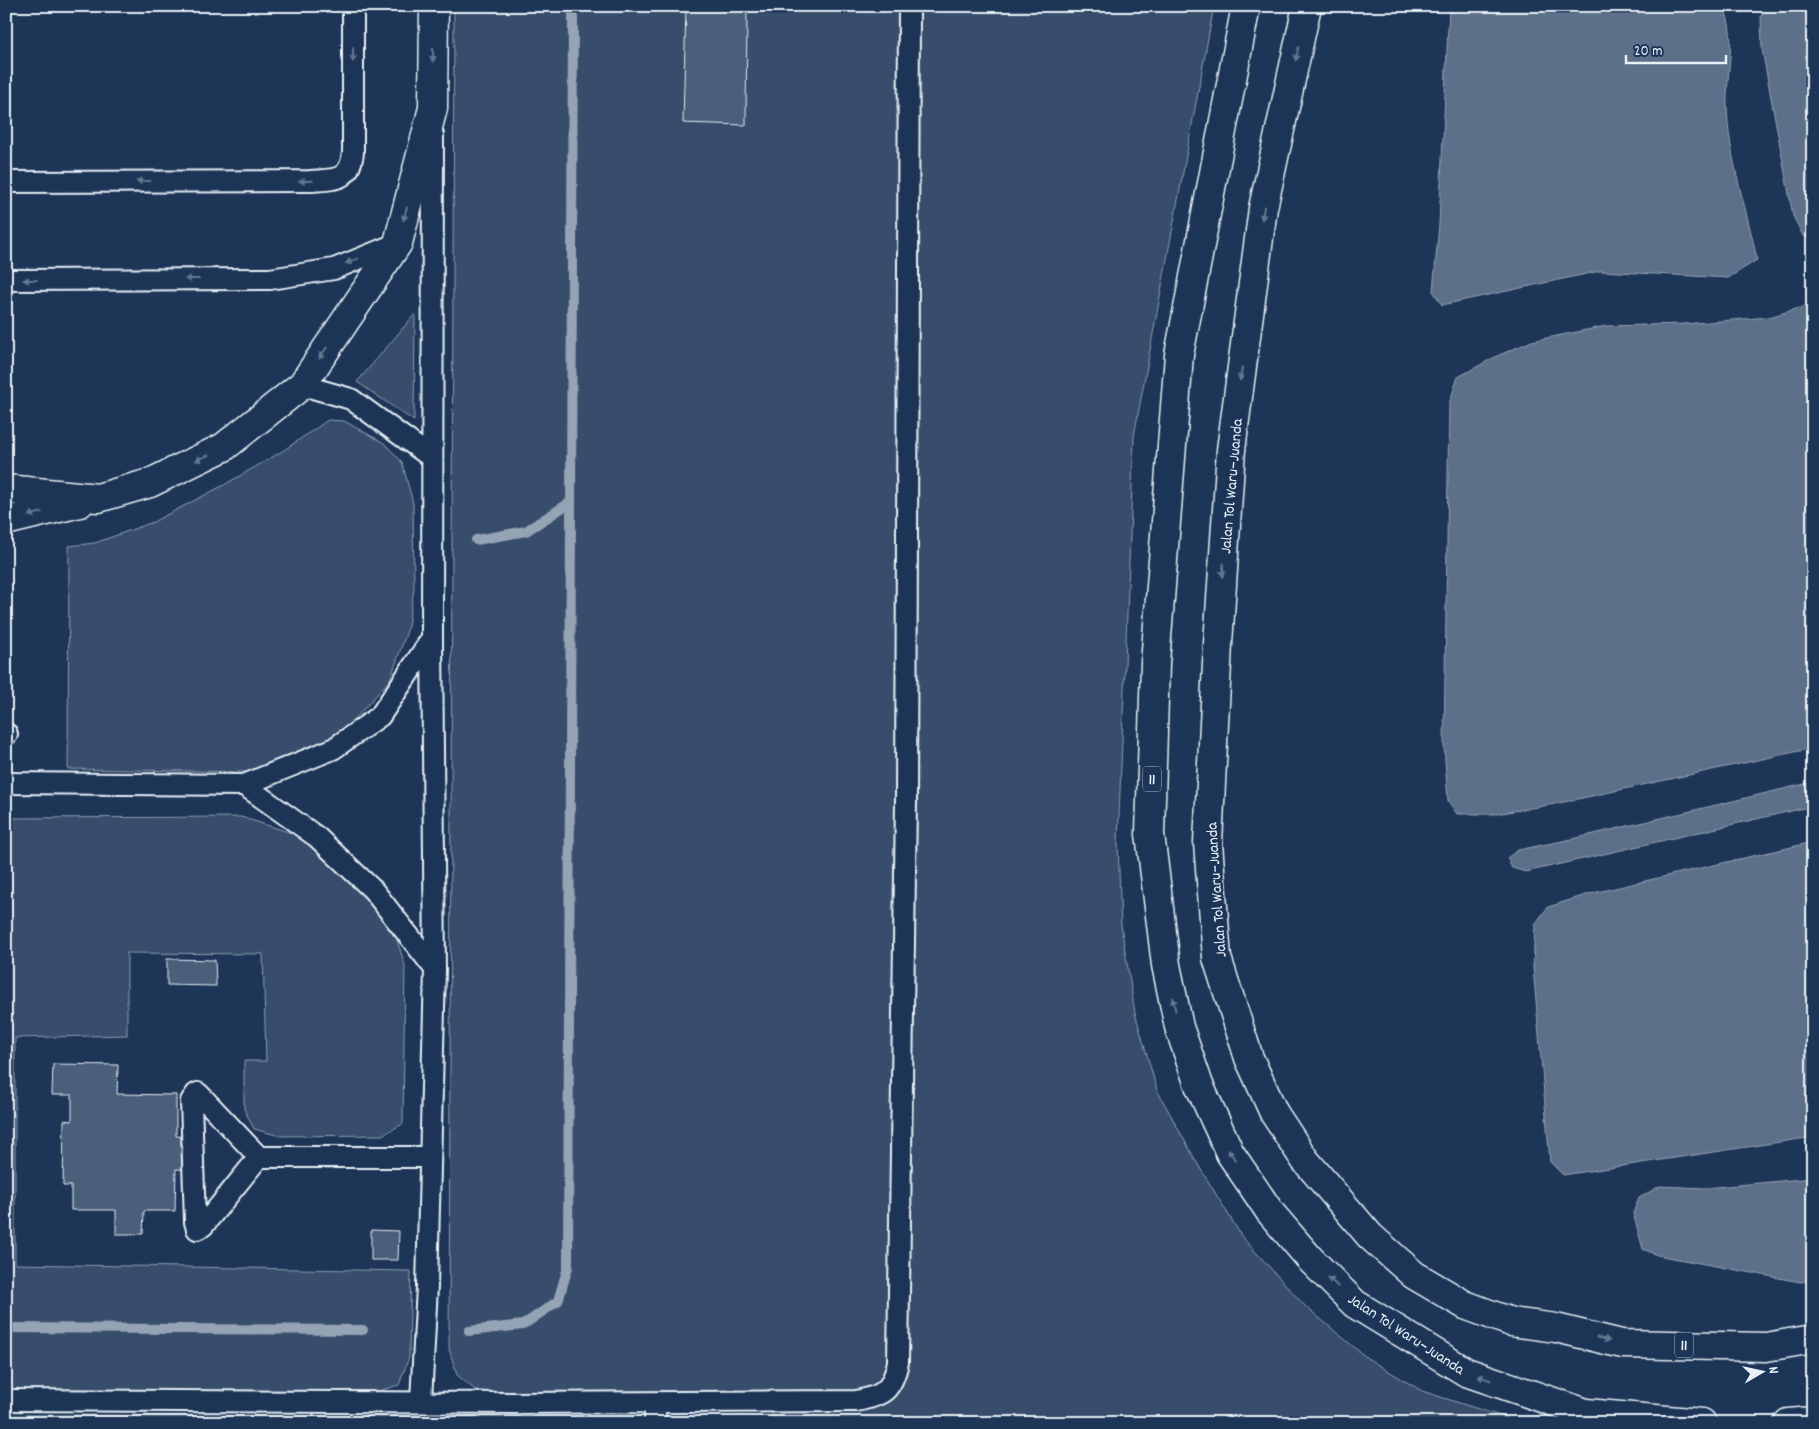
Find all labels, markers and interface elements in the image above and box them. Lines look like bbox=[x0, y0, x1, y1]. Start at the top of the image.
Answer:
scale bar bbox=[1626, 32, 1726, 64]
text: 20 m bbox=[1634, 41, 1662, 63]
one-way arrow bbox=[1293, 46, 1301, 61]
one-way arrow bbox=[349, 47, 357, 63]
one-way arrow bbox=[429, 47, 437, 63]
one-way arrow bbox=[135, 177, 151, 185]
one-way arrow bbox=[297, 177, 313, 185]
one-way arrow bbox=[1258, 205, 1266, 221]
one-way arrow bbox=[401, 206, 409, 221]
one-way arrow bbox=[345, 258, 360, 265]
one-way arrow bbox=[184, 275, 200, 283]
one-way arrow bbox=[22, 276, 38, 284]
one-way arrow bbox=[319, 346, 328, 359]
one-way arrow bbox=[1237, 366, 1245, 382]
street label: Jalan Tol Waru–Juanda bbox=[1215, 417, 1250, 555]
one-way arrow bbox=[195, 453, 210, 462]
one-way arrow bbox=[28, 510, 43, 518]
one-way arrow bbox=[1218, 563, 1226, 579]
road number: 11 bbox=[1143, 766, 1161, 792]
street label: Jalan Tol Waru–Juanda bbox=[1201, 821, 1234, 958]
one-way arrow bbox=[1170, 996, 1178, 1012]
one-way arrow bbox=[1228, 1149, 1237, 1162]
one-way arrow bbox=[1327, 1276, 1339, 1288]
street label: Jalan Tol Waru–Juanda bbox=[1343, 1289, 1469, 1382]
road number: 11 bbox=[1675, 1332, 1693, 1358]
one-way arrow bbox=[1596, 1336, 1611, 1344]
north arrow bbox=[1736, 1346, 1786, 1396]
text: N bbox=[1762, 1365, 1783, 1375]
one-way arrow bbox=[1476, 1374, 1491, 1381]

